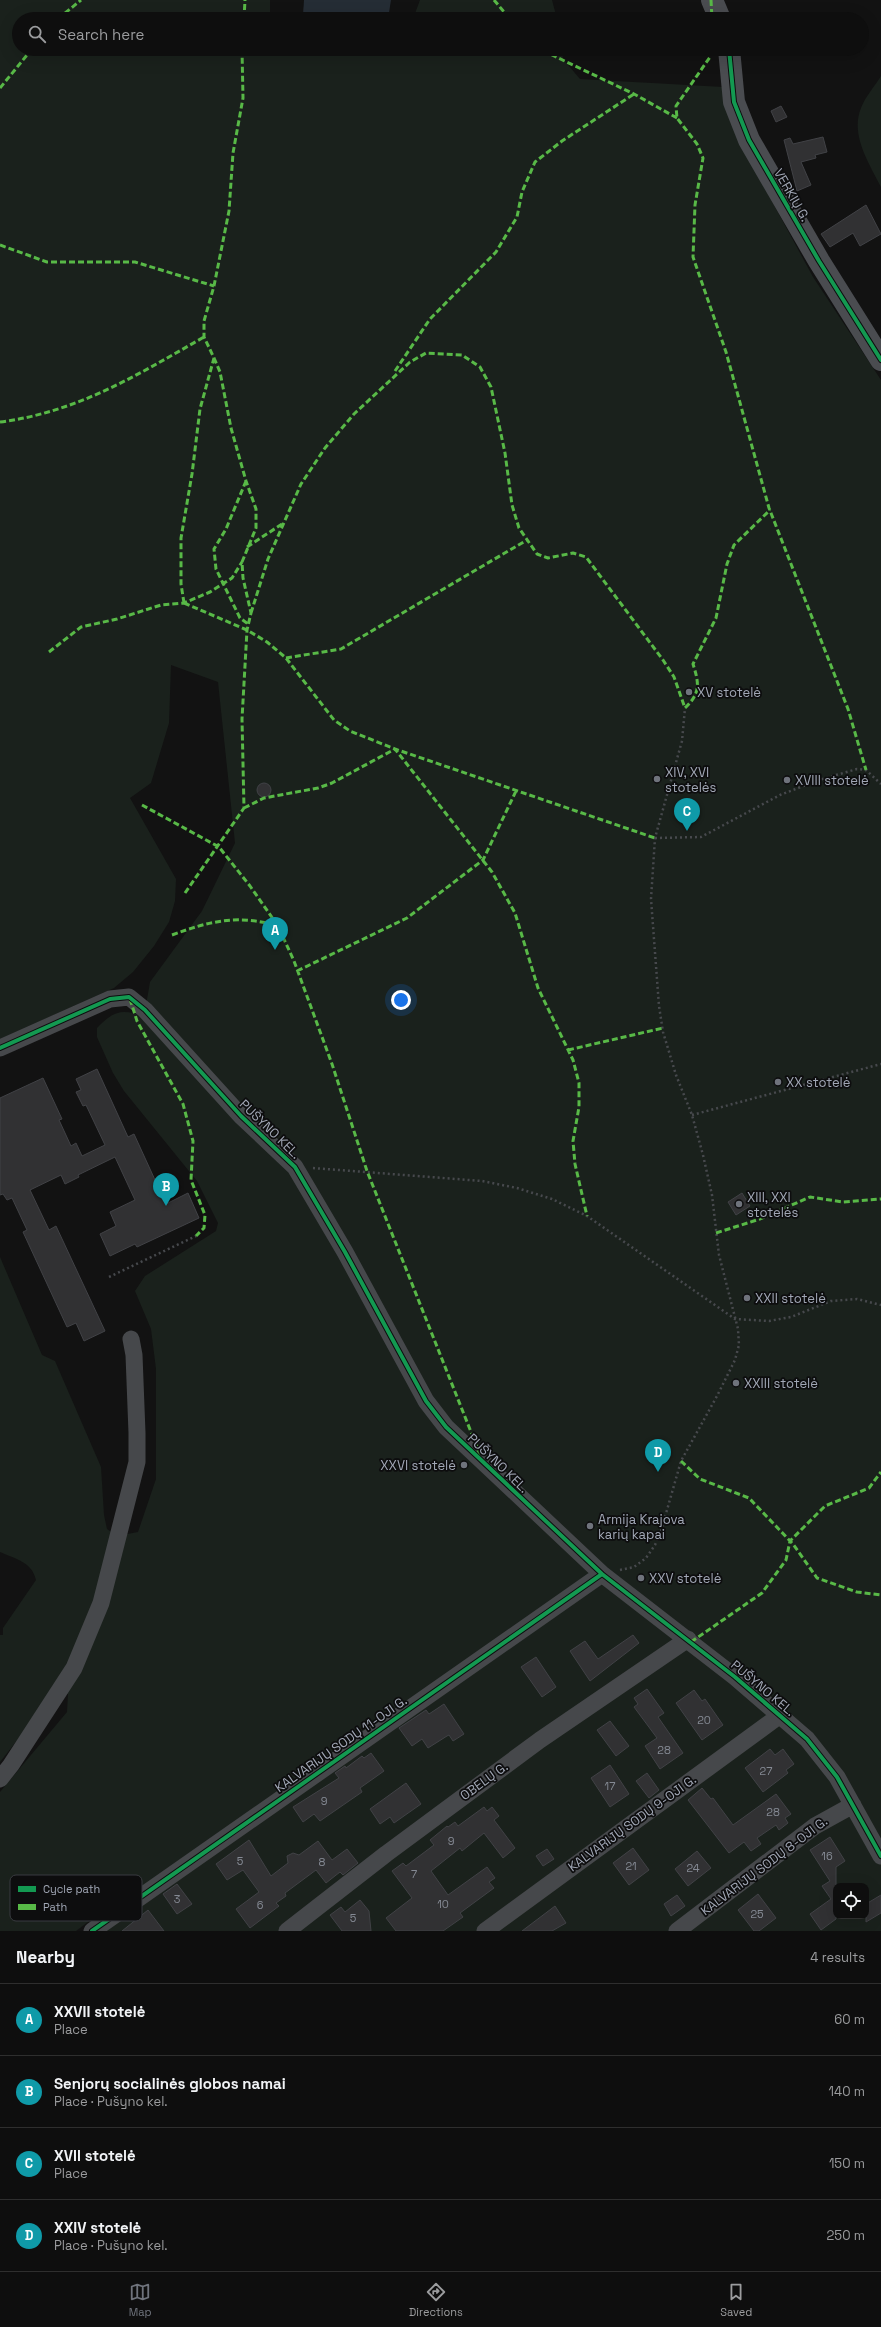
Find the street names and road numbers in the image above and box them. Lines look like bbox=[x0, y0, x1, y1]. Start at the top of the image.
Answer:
street label: VERKIŲ G. bbox=[770, 165, 814, 225]
street label: PUŠYNO KEL. bbox=[236, 1096, 304, 1162]
street label: PUŠYNO KEL. bbox=[464, 1430, 532, 1496]
street label: PUŠYNO KEL. bbox=[727, 1656, 799, 1720]
street label: KALVARIJŲ SODŲ 11-OJI G. bbox=[272, 1692, 410, 1796]
street label: OBELŲ G. bbox=[457, 1758, 511, 1804]
street label: KALVARIJŲ SODŲ 9-OJI G. bbox=[565, 1771, 699, 1875]
street label: KALVARIJŲ SODŲ 8-OJI G. bbox=[697, 1813, 831, 1919]

